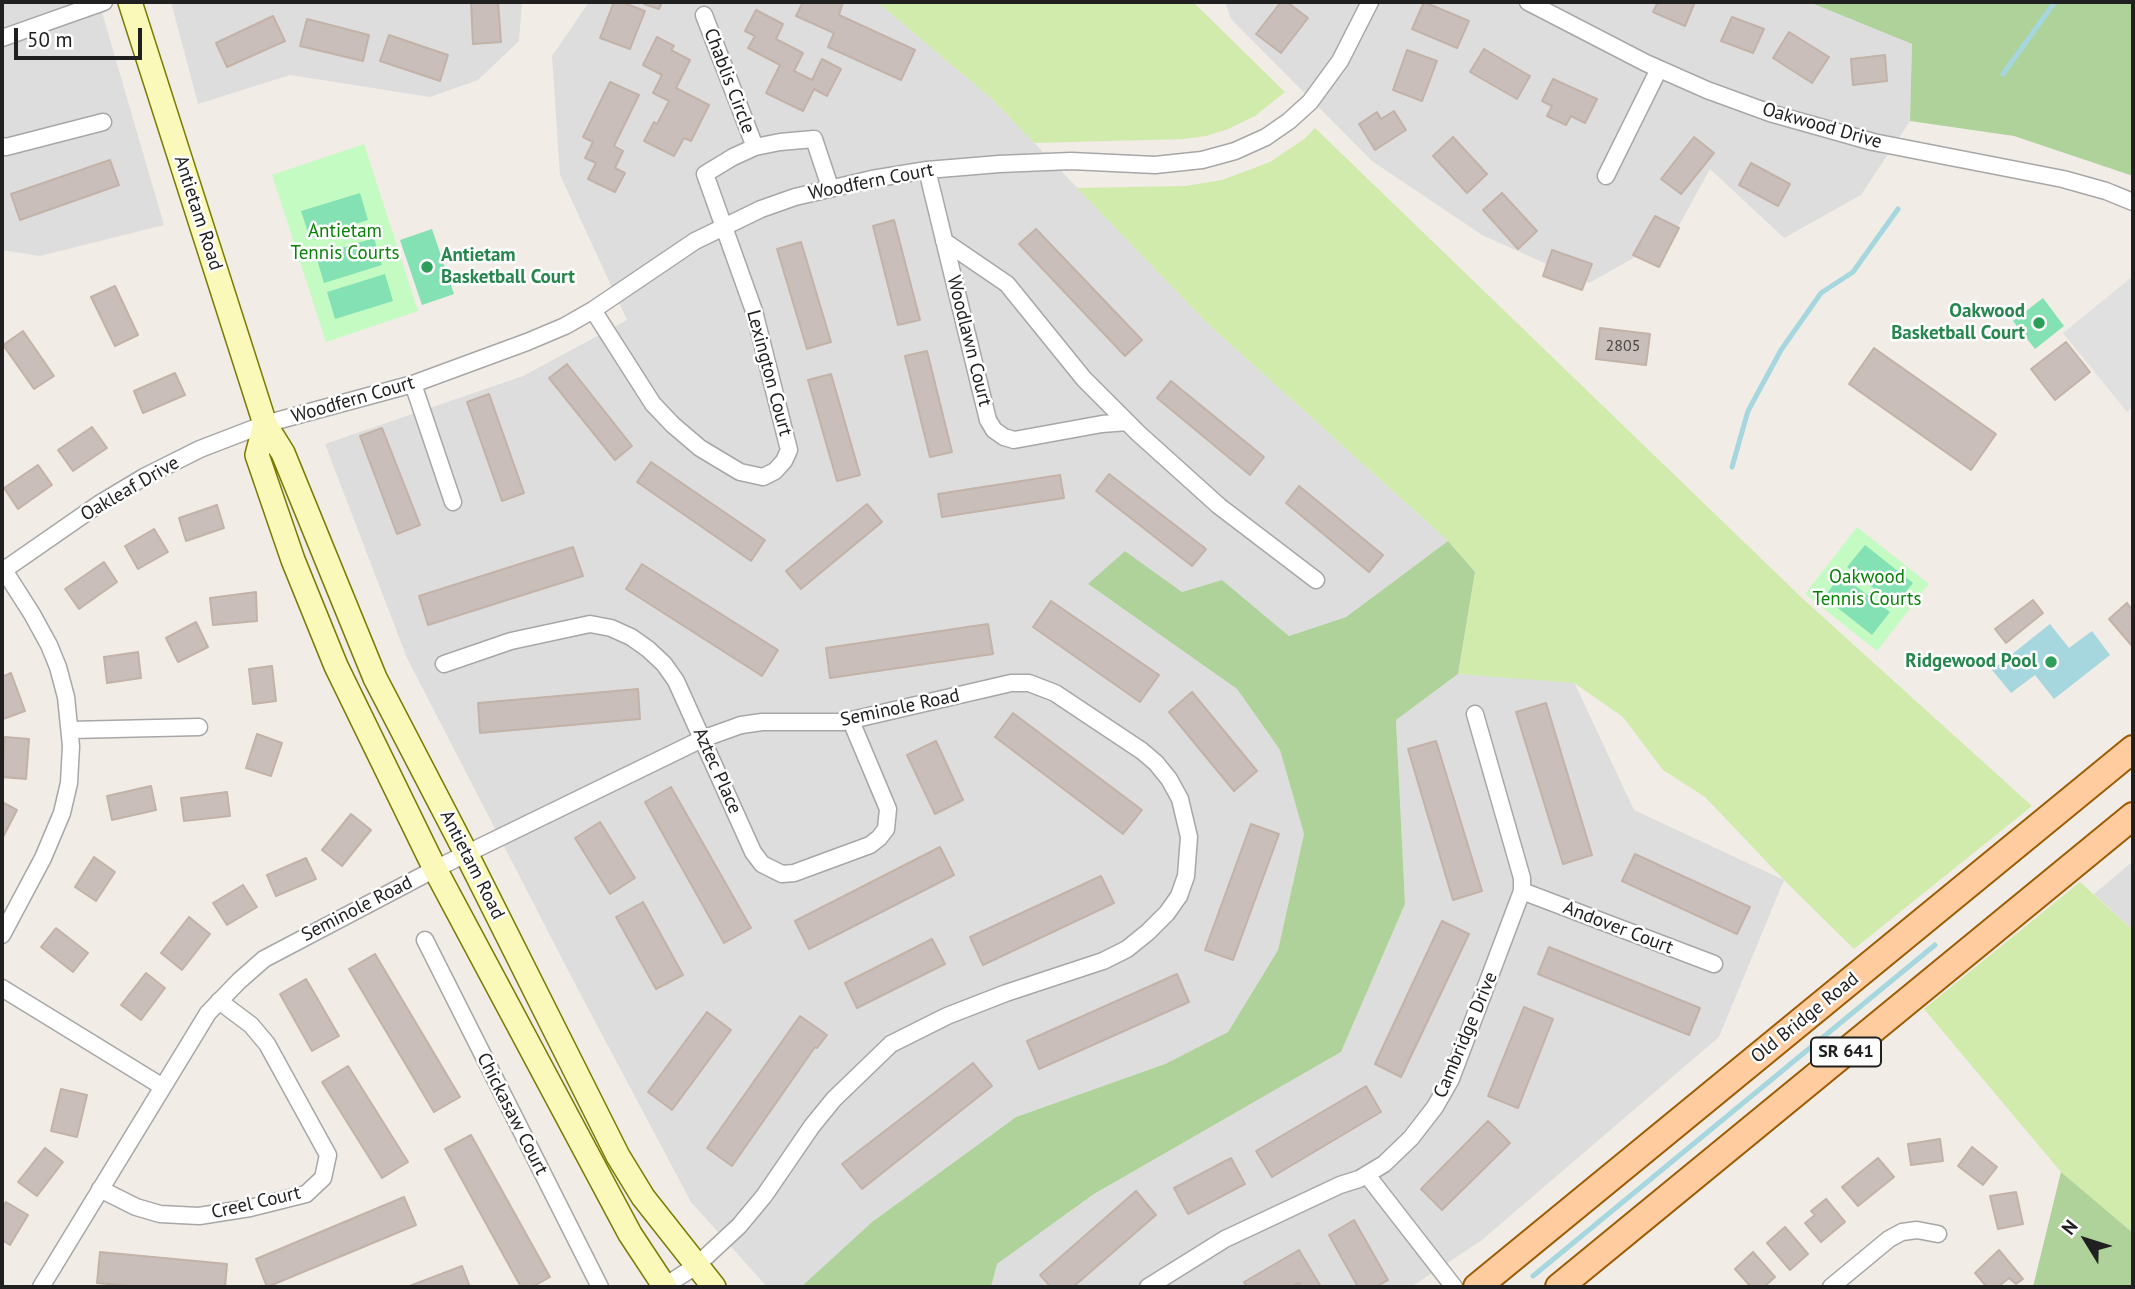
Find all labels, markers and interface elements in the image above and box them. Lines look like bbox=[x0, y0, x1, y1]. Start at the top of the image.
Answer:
scale bar bbox=[18, 14, 145, 58]
street label: Chablis Circle bbox=[699, 25, 759, 137]
text: 50 m bbox=[27, 26, 73, 53]
street label: Oakwood Drive bbox=[1759, 98, 1885, 154]
street label: Antietam Road bbox=[169, 153, 227, 273]
street label: Woodfern Court bbox=[806, 159, 936, 205]
park label: Antietam Tennis Courts bbox=[291, 221, 399, 265]
place label: Antietam Basketball Court bbox=[441, 245, 575, 289]
marker: Antietam Basketball Court bbox=[419, 259, 435, 275]
street label: Woodlawn Court bbox=[942, 273, 996, 409]
place label: Oakwood Basketball Court bbox=[1891, 301, 2025, 345]
street label: Lexington Court bbox=[741, 308, 797, 438]
marker: Oakwood Basketball Court bbox=[2031, 315, 2047, 331]
house number: 2805 bbox=[1606, 336, 1640, 356]
street label: Woodfern Court bbox=[289, 372, 417, 428]
street label: Oakleaf Drive bbox=[77, 452, 183, 526]
park label: Oakwood Tennis Courts bbox=[1813, 567, 1921, 611]
place label: Ridgewood Pool bbox=[1905, 651, 2037, 673]
marker: Ridgewood Pool bbox=[2043, 654, 2059, 670]
street label: Seminole Road bbox=[838, 684, 962, 732]
street label: Aztec Place bbox=[688, 724, 746, 818]
street label: Antietam Road bbox=[435, 807, 509, 923]
street label: Seminole Road bbox=[298, 871, 416, 947]
street label: Andover Court bbox=[1560, 897, 1676, 959]
street label: Cambridge Drive bbox=[1429, 968, 1503, 1102]
street label: Old Bridge Road bbox=[1747, 968, 1863, 1068]
road number: SR 641 bbox=[1811, 1037, 1881, 1066]
street label: Chickasaw Court bbox=[471, 1049, 553, 1179]
street label: Creel Court bbox=[209, 1182, 303, 1224]
north arrow bbox=[2051, 1205, 2121, 1275]
text: N bbox=[2056, 1215, 2083, 1239]

